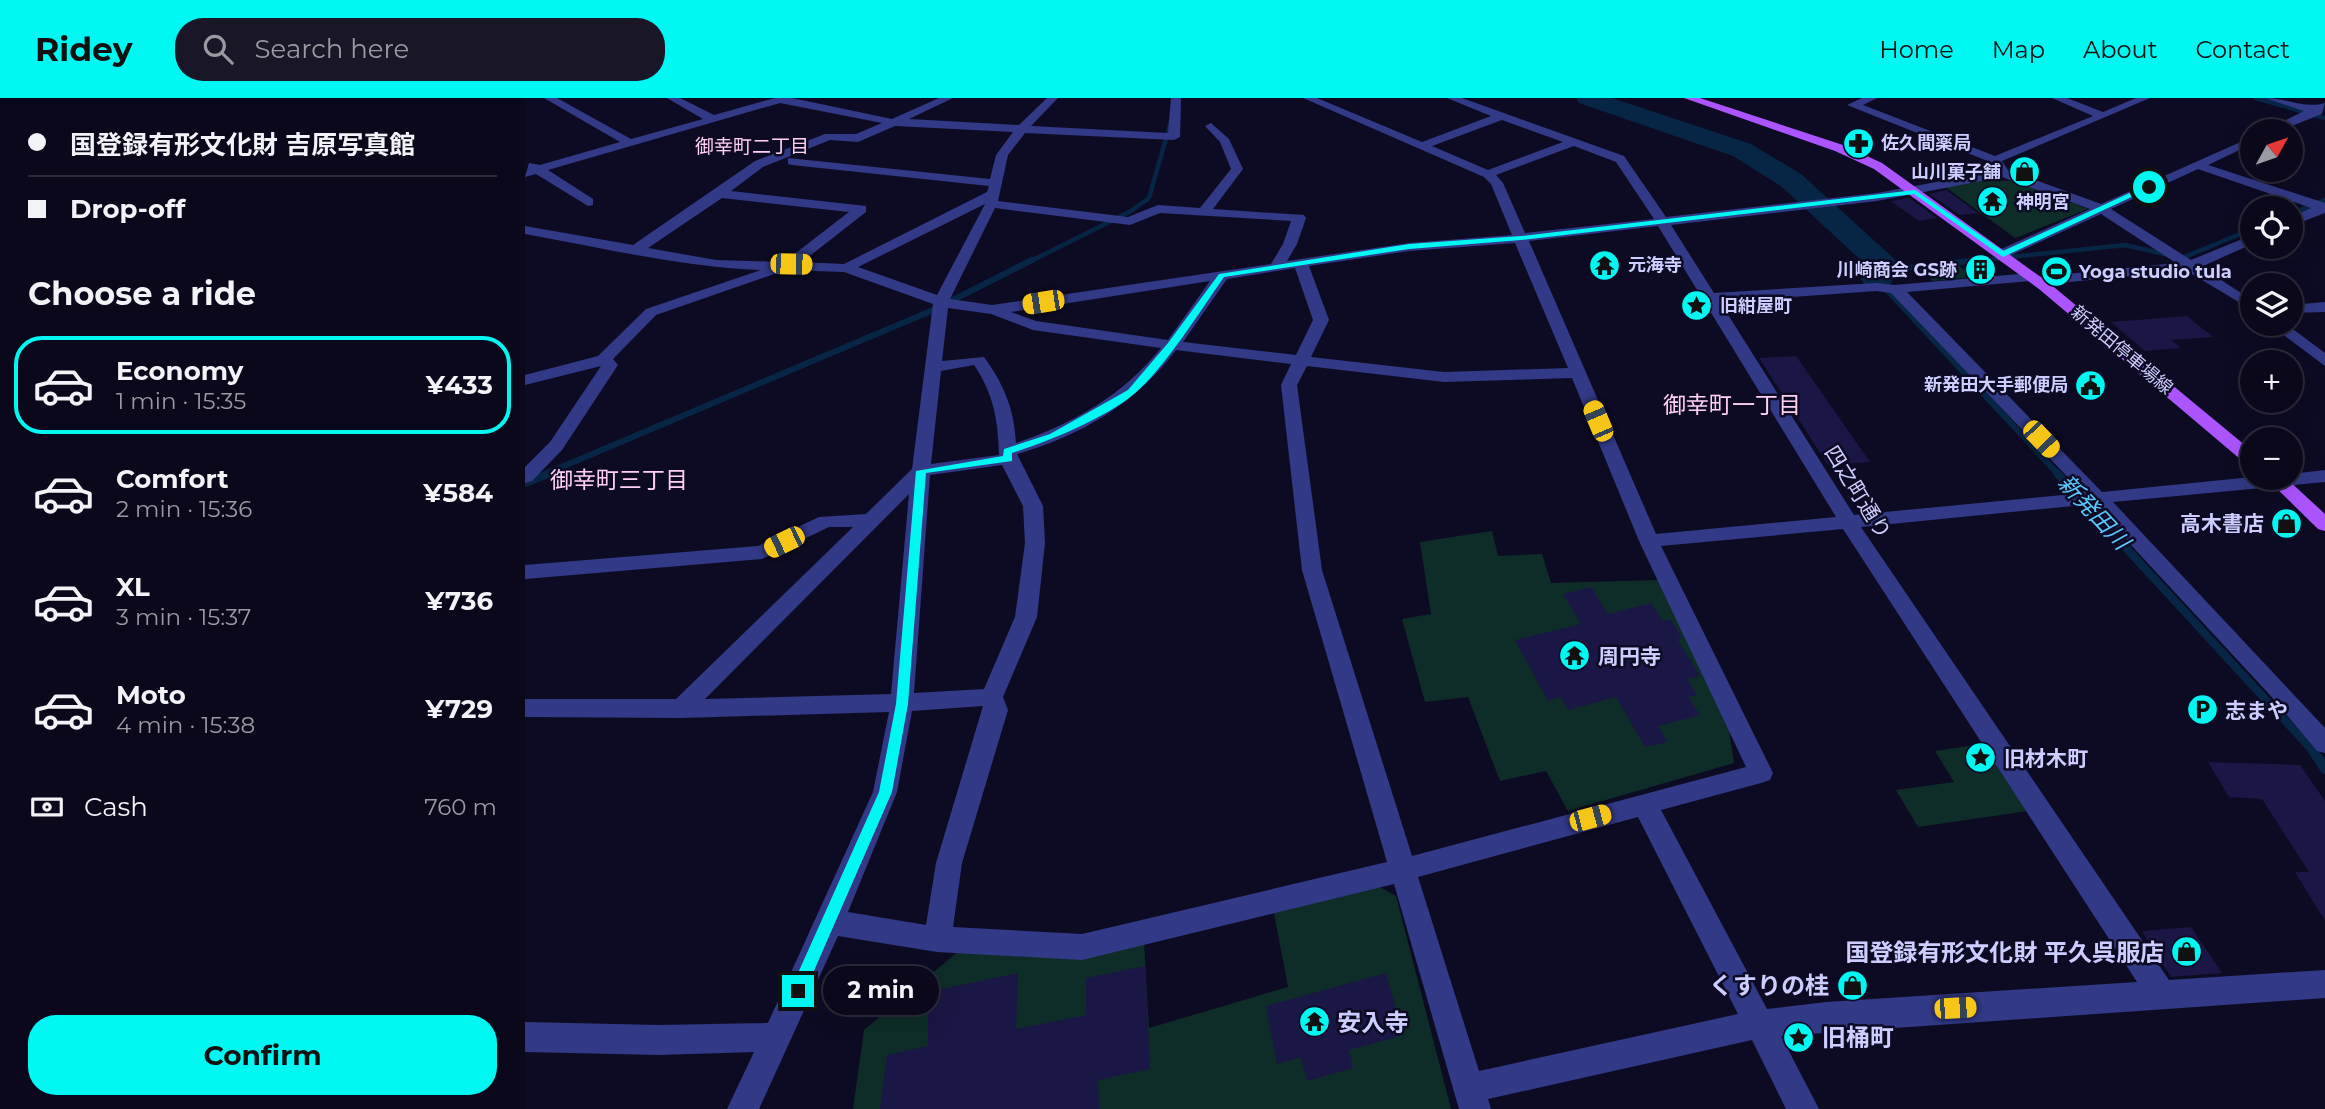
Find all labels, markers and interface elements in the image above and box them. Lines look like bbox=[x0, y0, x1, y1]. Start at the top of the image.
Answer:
search box bbox=[175, 18, 665, 81]
text: Ridey bbox=[35, 29, 133, 69]
icon: search bbox=[199, 30, 237, 68]
text: Search here bbox=[255, 33, 409, 65]
text: Home bbox=[1879, 35, 1954, 64]
text: Map bbox=[1992, 35, 2045, 64]
text: About bbox=[2083, 35, 2157, 64]
text: Contact bbox=[2195, 35, 2290, 64]
north arrow bbox=[2240, 119, 2303, 182]
map controls bbox=[2240, 119, 2303, 490]
pharmacy icon: 佐久間薬局 bbox=[1841, 126, 1875, 160]
text: 国登録有形文化財 吉原写真館 bbox=[70, 129, 415, 161]
place label: 佐久間薬局 bbox=[1881, 132, 1971, 154]
district label: 御幸町二丁目 bbox=[695, 135, 809, 158]
shop icon: 山川菓子舗 bbox=[2007, 155, 2041, 189]
place label: 山川菓子舗 bbox=[1911, 161, 2001, 183]
route start bbox=[2133, 171, 2165, 203]
temple icon: 神明宮 bbox=[1976, 185, 2010, 219]
place label: 神明宮 bbox=[2016, 191, 2070, 213]
text: Drop-off bbox=[70, 193, 185, 225]
button: locate bbox=[2240, 196, 2303, 259]
temple icon: 元海寺 bbox=[1588, 248, 1622, 282]
car bbox=[770, 253, 813, 275]
building icon: 川崎商会 GS跡 bbox=[1963, 253, 1997, 287]
place label: 元海寺 bbox=[1628, 254, 1682, 276]
sports icon: Yoga studio tula bbox=[2039, 255, 2073, 289]
place label: 川崎商会 GS跡 bbox=[1837, 259, 1957, 281]
place label: Yoga studio tula bbox=[2078, 261, 2232, 283]
button: layers bbox=[2240, 273, 2303, 336]
text: Choose a ride bbox=[28, 274, 256, 313]
car bbox=[1021, 288, 1066, 316]
place icon: 旧紺屋町 bbox=[1680, 289, 1714, 323]
place label: 旧紺屋町 bbox=[1720, 295, 1792, 317]
street label: 新発田停車場線 bbox=[2067, 301, 2177, 399]
button: + bbox=[2240, 350, 2303, 413]
icon: car bbox=[32, 354, 95, 417]
text: Economy bbox=[116, 355, 243, 387]
public building icon: 新発田大手郵便局 bbox=[2074, 368, 2108, 402]
text: ¥433 bbox=[426, 369, 493, 401]
place label: 新発田大手郵便局 bbox=[1924, 374, 2068, 396]
text: 1 min · 15:35 bbox=[116, 387, 246, 415]
district label: 御幸町一丁目 bbox=[1663, 391, 1801, 419]
car bbox=[1581, 398, 1616, 444]
car bbox=[2019, 417, 2064, 461]
button: − bbox=[2240, 427, 2303, 490]
street label: 四之町通り bbox=[1820, 441, 1896, 543]
icon: car bbox=[32, 462, 95, 525]
text: Comfort bbox=[116, 463, 228, 495]
district label: 御幸町三丁目 bbox=[550, 466, 688, 494]
water label: 新発田川 bbox=[2052, 469, 2138, 557]
text: ¥584 bbox=[423, 477, 493, 509]
text: 2 min · 15:36 bbox=[116, 495, 252, 523]
shop icon: 高木書店 bbox=[2270, 506, 2304, 540]
place label: 高木書店 bbox=[2180, 511, 2264, 536]
car bbox=[761, 523, 808, 561]
icon: car bbox=[32, 570, 95, 633]
text: XL bbox=[116, 571, 150, 603]
text: ¥736 bbox=[425, 585, 493, 617]
text: 3 min · 15:37 bbox=[116, 603, 251, 631]
temple icon: 周円寺 bbox=[1558, 639, 1592, 673]
place label: 周円寺 bbox=[1598, 644, 1661, 669]
icon: car bbox=[32, 678, 95, 741]
text: Moto bbox=[116, 679, 186, 711]
text: ¥729 bbox=[425, 693, 493, 725]
parking icon: 志まや bbox=[2185, 693, 2219, 727]
place label: 志まや bbox=[2225, 698, 2288, 723]
text: 4 min · 15:38 bbox=[116, 711, 255, 739]
place icon: 旧材木町 bbox=[1964, 741, 1998, 775]
place label: 旧材木町 bbox=[2004, 746, 2088, 771]
icon: cash bbox=[28, 788, 66, 826]
text: Cash bbox=[84, 791, 148, 823]
text: 760 m bbox=[424, 793, 497, 821]
car bbox=[1567, 802, 1614, 834]
shop icon: 国登録有形文化財 平久呉服店 bbox=[2170, 935, 2204, 969]
place label: 国登録有形文化財 平久呉服店 bbox=[1845, 938, 2164, 967]
callout: 2 min bbox=[823, 966, 938, 1015]
shop icon: くすりの桂 bbox=[1835, 968, 1869, 1002]
place label: くすりの桂 bbox=[1709, 971, 1829, 1000]
route end bbox=[782, 975, 814, 1007]
text: 2 min bbox=[847, 976, 915, 1004]
car bbox=[1934, 996, 1977, 1020]
temple icon: 安入寺 bbox=[1297, 1005, 1331, 1039]
place label: 安入寺 bbox=[1337, 1008, 1409, 1037]
button: Confirm bbox=[28, 1015, 497, 1095]
place icon: 旧桶町 bbox=[1782, 1020, 1816, 1054]
place label: 旧桶町 bbox=[1822, 1023, 1894, 1052]

